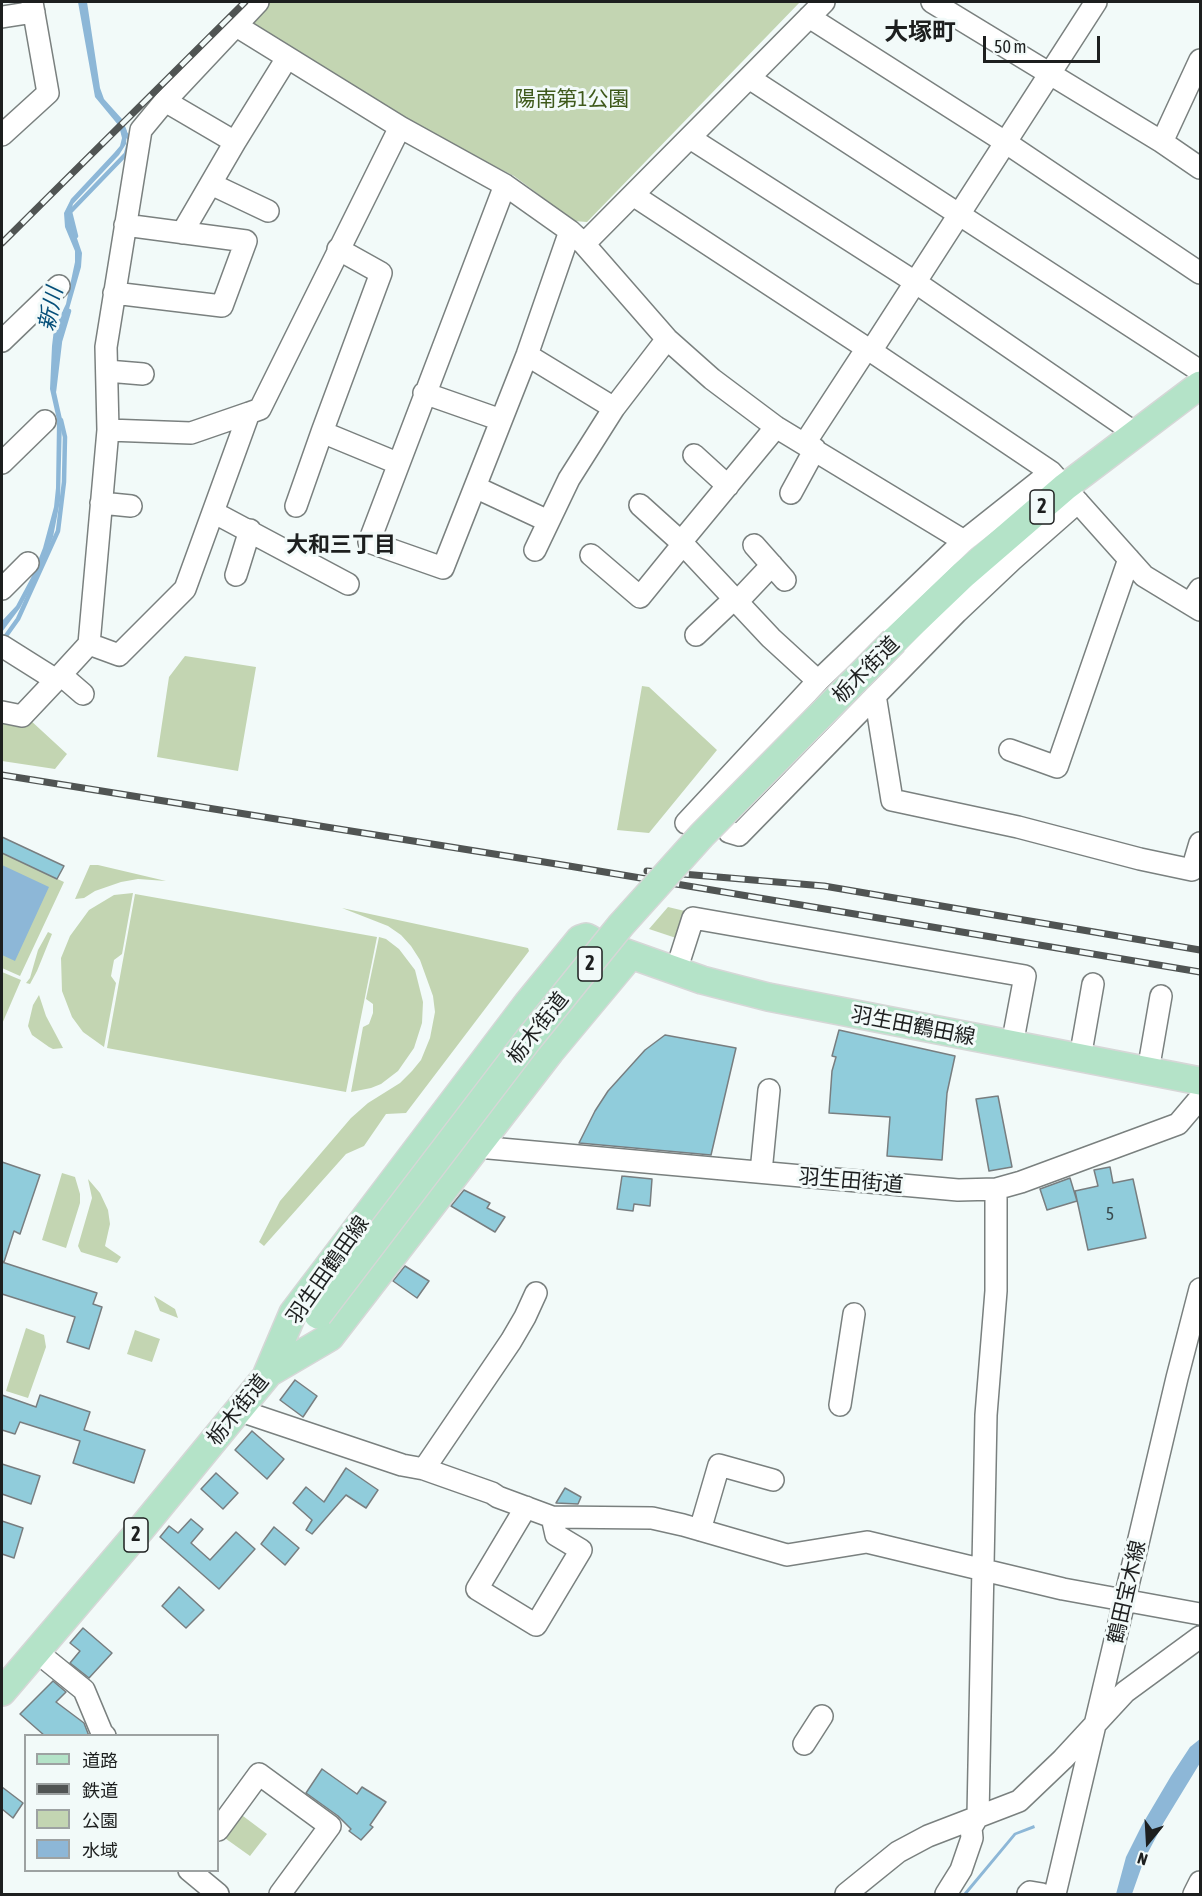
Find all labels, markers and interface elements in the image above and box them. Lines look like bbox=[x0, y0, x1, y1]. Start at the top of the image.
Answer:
district label: 大塚町 bbox=[884, 18, 956, 46]
scale bar bbox=[986, 24, 1103, 62]
text: 50 m bbox=[994, 36, 1026, 57]
park label: 陽南第1公園 bbox=[515, 86, 629, 112]
water label: 新川 bbox=[34, 285, 68, 333]
road number: 2 bbox=[1030, 490, 1054, 524]
district label: 大和三丁目 bbox=[286, 532, 396, 558]
street label: 栃木街道 bbox=[827, 631, 905, 709]
road number: 2 bbox=[578, 947, 602, 981]
street label: 栃木街道 bbox=[502, 987, 574, 1069]
street label: 羽生田鶴田線 bbox=[849, 1002, 977, 1050]
street label: 羽生田街道 bbox=[798, 1164, 904, 1198]
house number: 5 bbox=[1106, 1203, 1114, 1225]
street label: 羽生田鶴田線 bbox=[282, 1211, 374, 1329]
street label: 栃木街道 bbox=[202, 1369, 274, 1451]
road number: 2 bbox=[124, 1518, 148, 1552]
street label: 鶴田宝木線 bbox=[1103, 1538, 1151, 1646]
legend bbox=[24, 1734, 219, 1872]
text: 道路 bbox=[82, 1750, 118, 1771]
text: 鉄道 bbox=[82, 1780, 118, 1801]
text: 公園 bbox=[82, 1810, 118, 1831]
north arrow bbox=[1118, 1812, 1178, 1872]
text: 水域 bbox=[82, 1840, 118, 1861]
text: N bbox=[1135, 1849, 1150, 1869]

